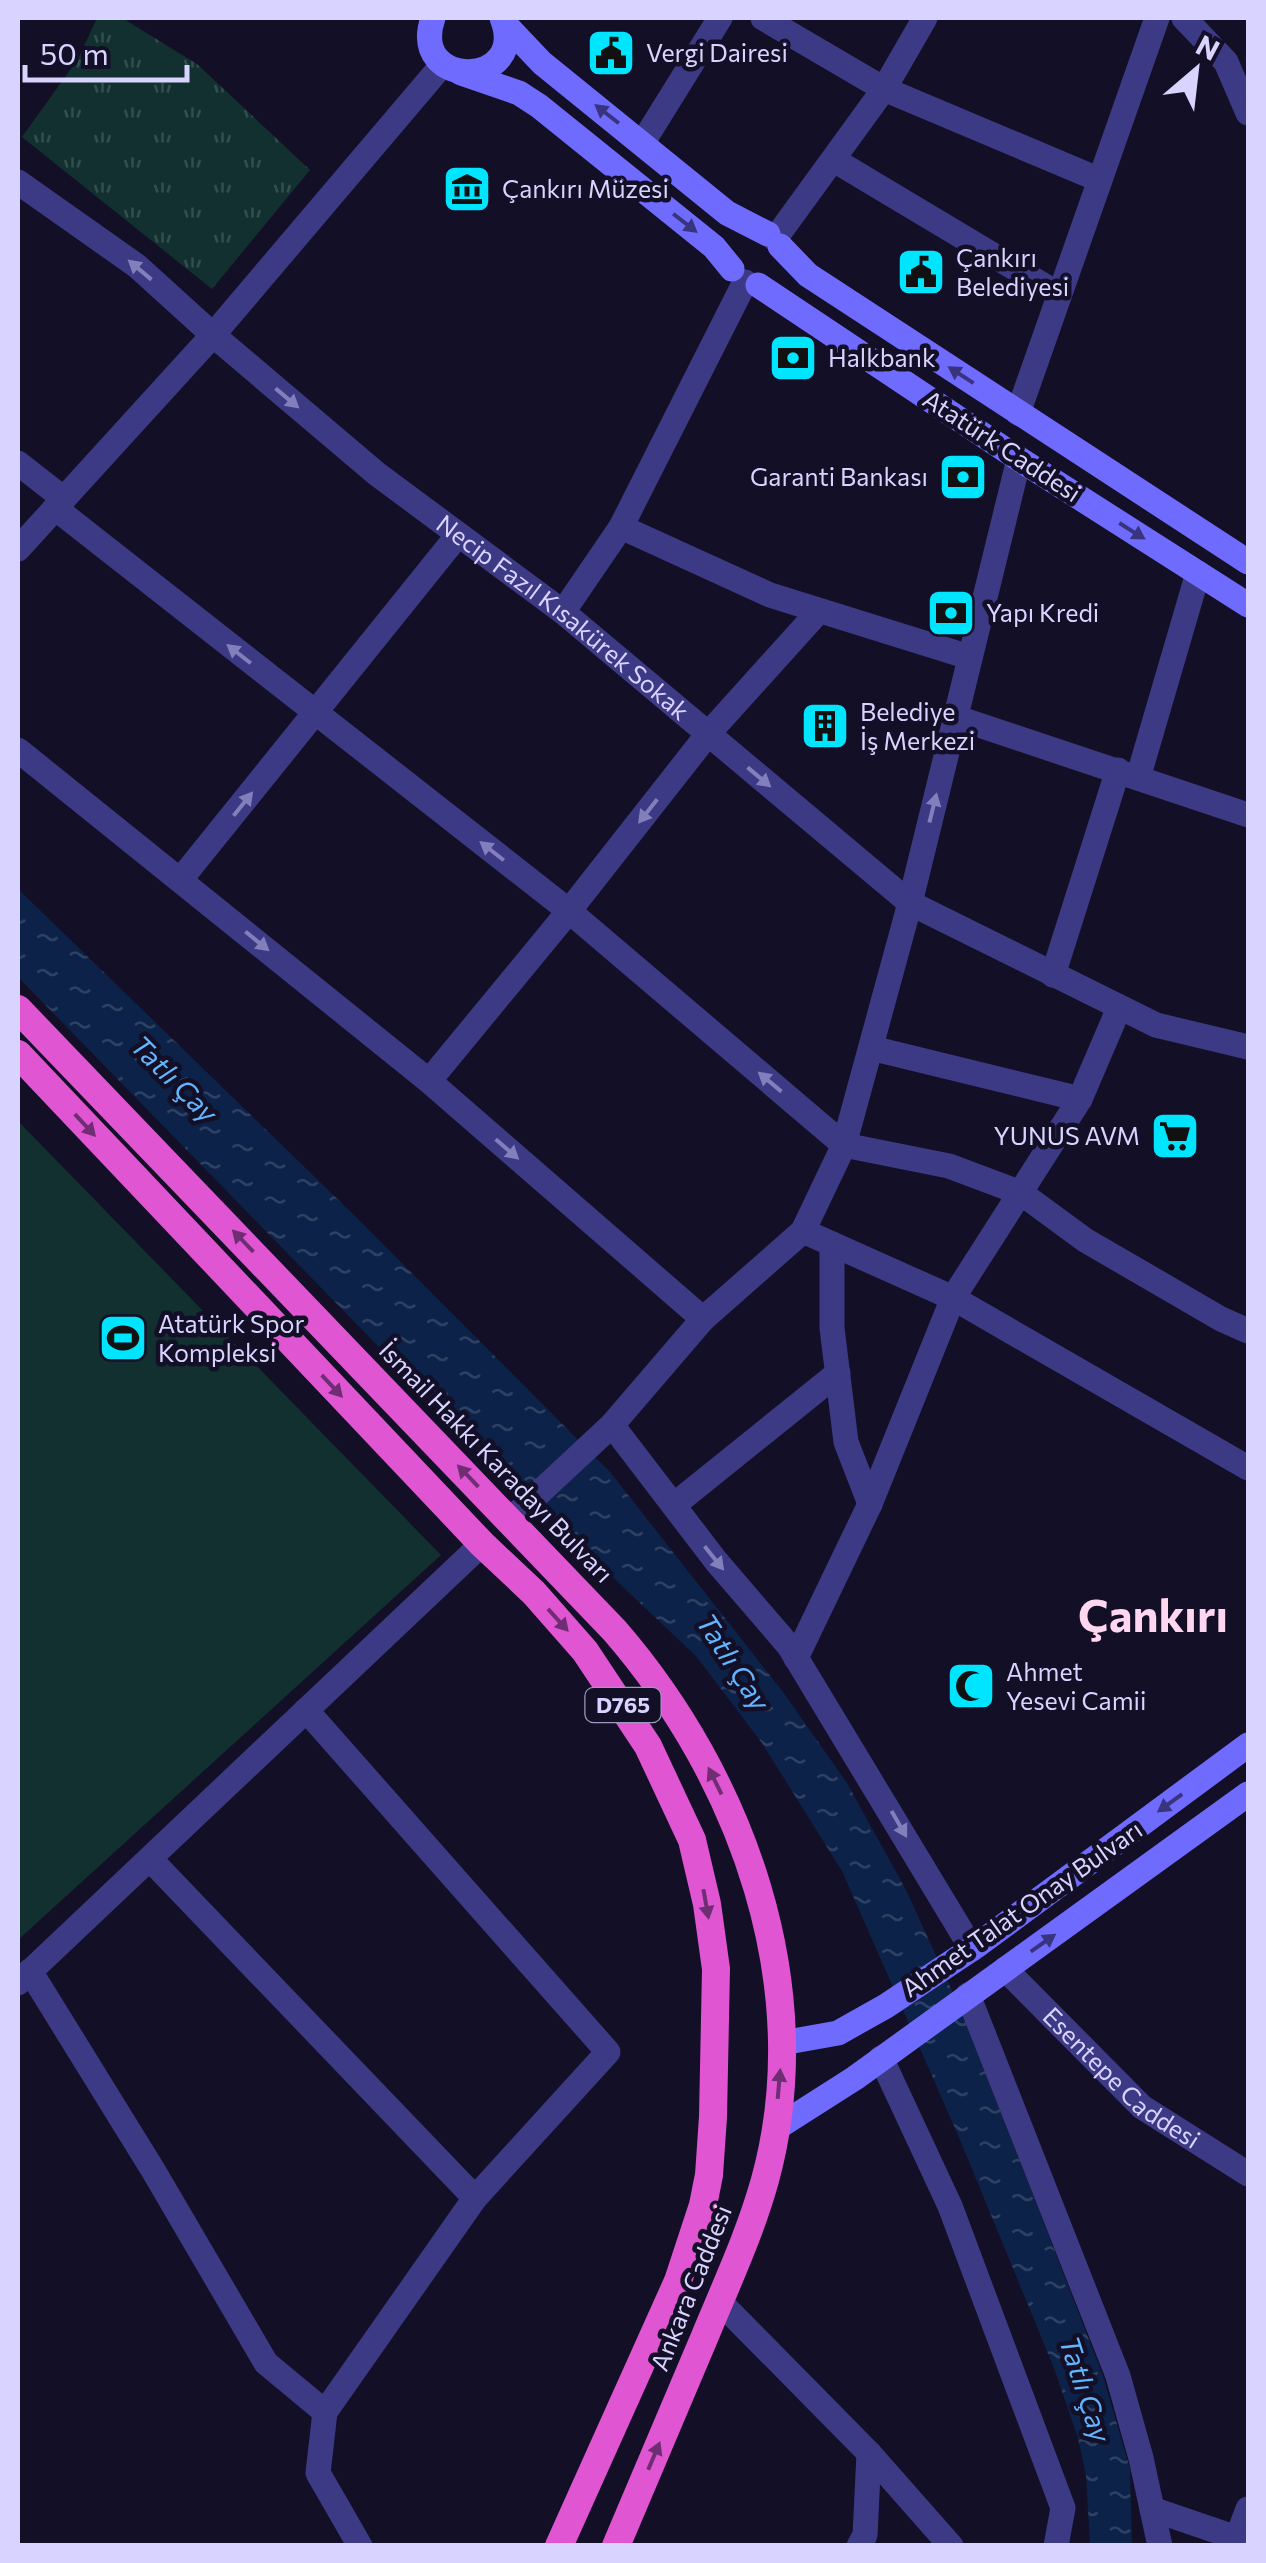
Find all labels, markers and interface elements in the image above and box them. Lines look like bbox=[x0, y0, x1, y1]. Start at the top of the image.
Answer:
scale bar bbox=[25, 20, 188, 82]
north arrow bbox=[1146, 20, 1246, 120]
public building icon: Vergi Dairesi bbox=[585, 27, 637, 79]
text: N bbox=[1191, 27, 1225, 67]
text: 50 m bbox=[40, 34, 109, 71]
place label: Vergi Dairesi bbox=[646, 37, 788, 67]
one-way arrow bbox=[594, 104, 619, 125]
museum icon: Çankırı Müzesi bbox=[441, 163, 493, 215]
place label: Çankırı Müzesi bbox=[502, 173, 669, 203]
one-way arrow bbox=[672, 213, 698, 233]
place label: Çankırı Belediyesi bbox=[956, 242, 1069, 301]
public building icon: Çankırı Belediyesi bbox=[895, 246, 947, 298]
one-way arrow bbox=[128, 260, 153, 281]
bank icon: Halkbank bbox=[767, 332, 819, 384]
place label: Halkbank bbox=[828, 342, 936, 372]
one-way arrow bbox=[948, 367, 975, 385]
street label: Atatürk Caddesi bbox=[918, 383, 1087, 507]
one-way arrow bbox=[274, 387, 299, 409]
bank icon: Garanti Bankası bbox=[937, 451, 989, 503]
place label: Garanti Bankası bbox=[750, 461, 928, 491]
street label: Necip Fazıl Kısakürek Sokak bbox=[431, 508, 696, 726]
one-way arrow bbox=[1118, 521, 1145, 539]
bank icon: Yapı Kredi bbox=[925, 587, 977, 639]
place label: Yapı Kredi bbox=[986, 597, 1099, 627]
one-way arrow bbox=[226, 644, 252, 665]
place label: Belediye İş Merkezi bbox=[860, 696, 975, 755]
building icon: Belediye İş Merkezi bbox=[799, 700, 851, 752]
one-way arrow bbox=[746, 765, 771, 787]
one-way arrow bbox=[232, 791, 253, 816]
one-way arrow bbox=[925, 792, 941, 823]
one-way arrow bbox=[637, 797, 658, 823]
one-way arrow bbox=[479, 841, 505, 862]
one-way arrow bbox=[244, 930, 269, 951]
water label: Tatlı Çay bbox=[124, 1028, 226, 1130]
one-way arrow bbox=[758, 1071, 783, 1093]
supermarket icon: YUNUS AVM bbox=[1149, 1110, 1201, 1162]
one-way arrow bbox=[73, 1112, 96, 1136]
place label: YUNUS AVM bbox=[993, 1120, 1140, 1150]
one-way arrow bbox=[494, 1137, 519, 1159]
one-way arrow bbox=[232, 1230, 255, 1254]
place label: Atatürk Spor Kompleksi bbox=[158, 1308, 305, 1367]
sports icon: Atatürk Spor Kompleksi bbox=[97, 1312, 149, 1364]
street label: İsmail Hakkı Karadayı Bulvarı bbox=[374, 1335, 620, 1588]
one-way arrow bbox=[320, 1374, 343, 1398]
one-way arrow bbox=[456, 1464, 479, 1488]
one-way arrow bbox=[703, 1545, 724, 1571]
district label: Çankırı bbox=[1078, 1586, 1228, 1642]
water label: Tatlı Çay bbox=[690, 1606, 779, 1718]
one-way arrow bbox=[546, 1607, 568, 1632]
place label: Ahmet Yesevi Camii bbox=[1006, 1656, 1146, 1715]
mosque icon: Ahmet Yesevi Camii bbox=[945, 1660, 997, 1712]
road number: D765 bbox=[586, 1688, 660, 1722]
one-way arrow bbox=[707, 1766, 724, 1795]
one-way arrow bbox=[1157, 1793, 1183, 1813]
one-way arrow bbox=[890, 1810, 907, 1838]
street label: Ahmet Talat Onay Bulvarı bbox=[895, 1814, 1147, 2003]
one-way arrow bbox=[699, 1889, 714, 1920]
one-way arrow bbox=[1030, 1934, 1056, 1953]
street label: Esentepe Caddesi bbox=[1037, 2000, 1206, 2154]
one-way arrow bbox=[771, 2067, 787, 2099]
street label: Ankara Caddesi bbox=[643, 2200, 737, 2375]
water label: Tatlı Çay bbox=[1053, 2332, 1119, 2447]
one-way arrow bbox=[646, 2441, 662, 2471]

